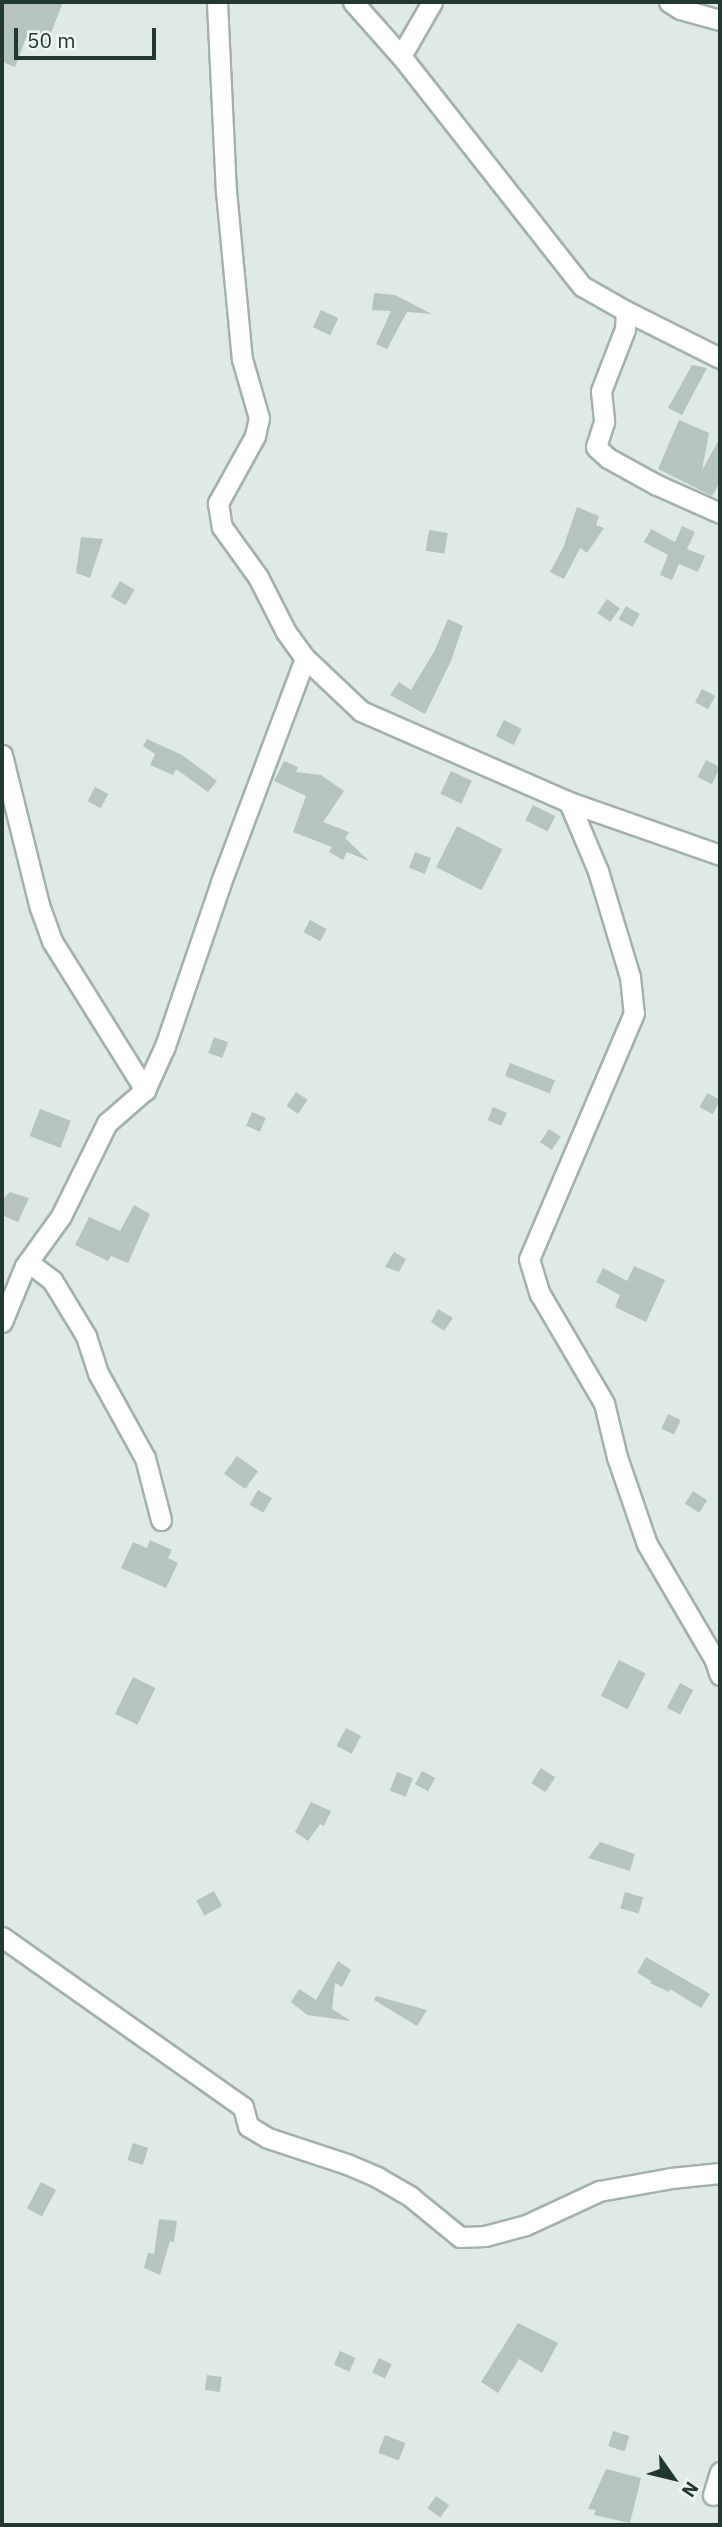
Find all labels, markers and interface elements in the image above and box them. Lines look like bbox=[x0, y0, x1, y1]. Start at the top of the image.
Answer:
scale bar bbox=[18, 14, 159, 58]
text: 50 m bbox=[27, 26, 76, 54]
north arrow bbox=[638, 2443, 708, 2513]
text: N bbox=[677, 2477, 704, 2502]

